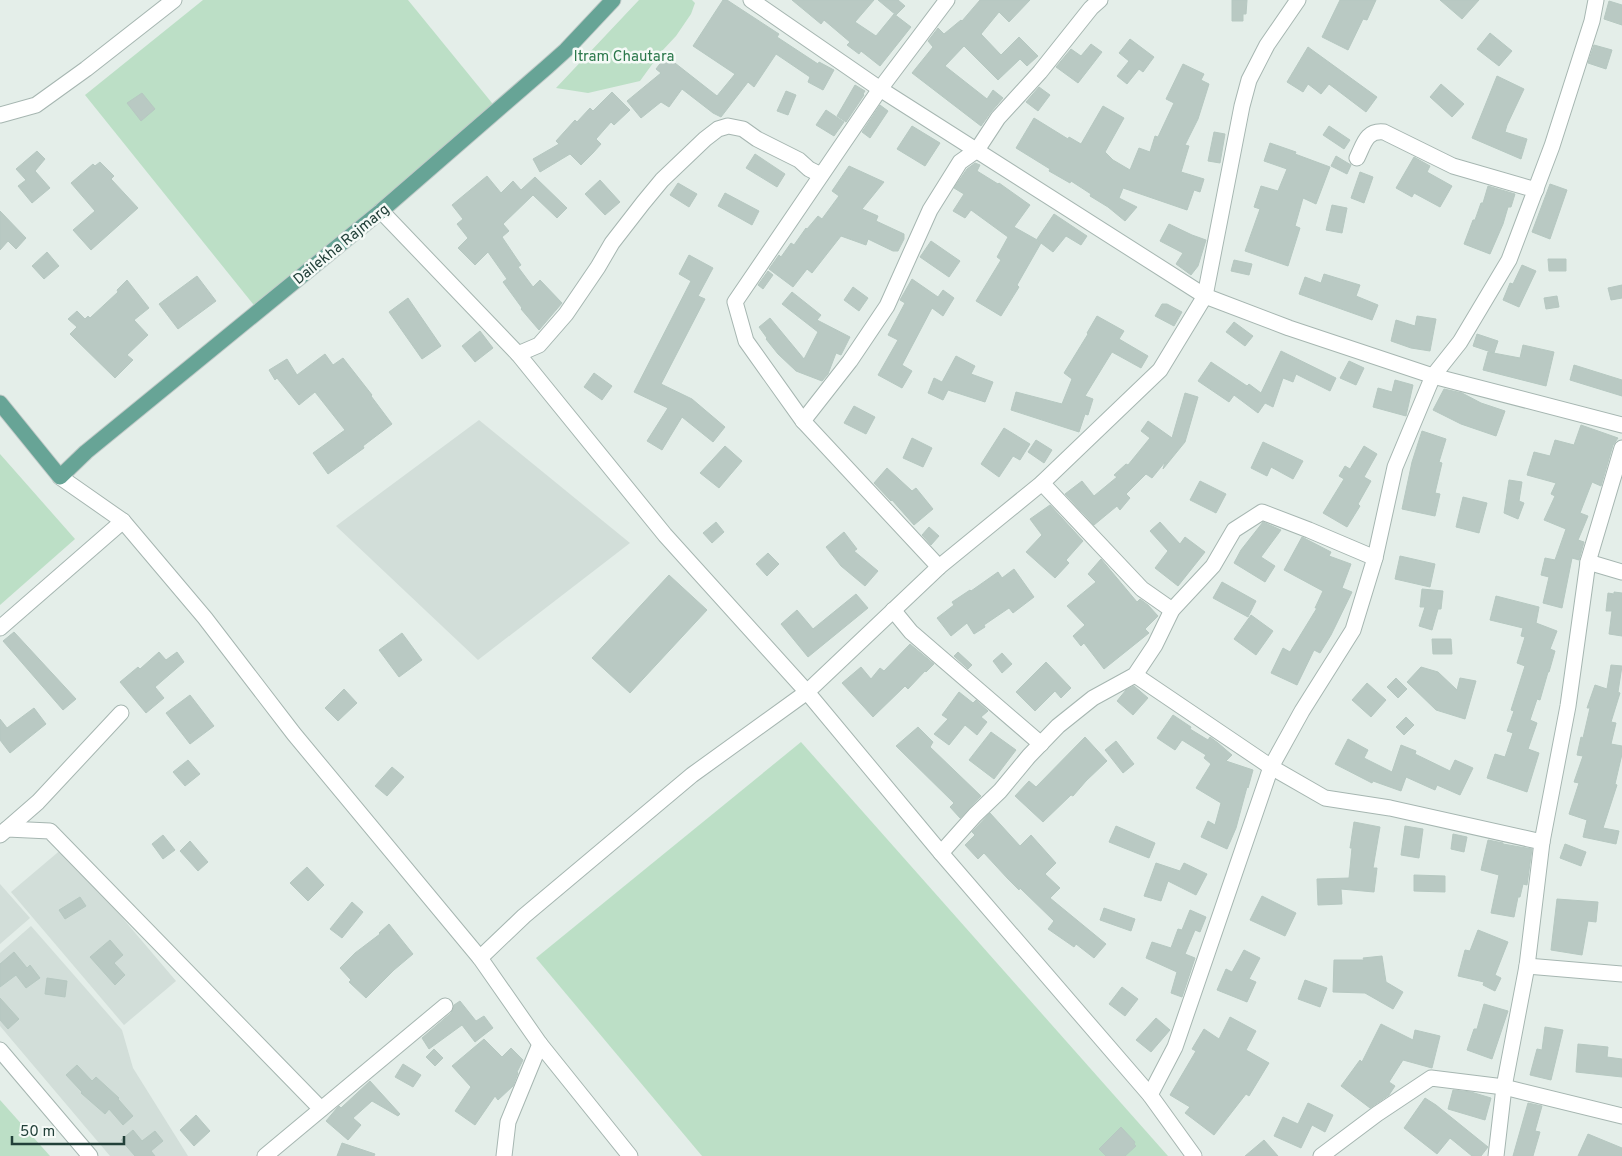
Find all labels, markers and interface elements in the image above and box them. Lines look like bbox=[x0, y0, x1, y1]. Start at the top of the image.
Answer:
park label: Itram Chautara bbox=[574, 48, 674, 67]
street label: Dailekha Rajmarg bbox=[290, 201, 394, 290]
scale bar bbox=[12, 1114, 125, 1146]
text: 50 m bbox=[20, 1123, 55, 1142]

